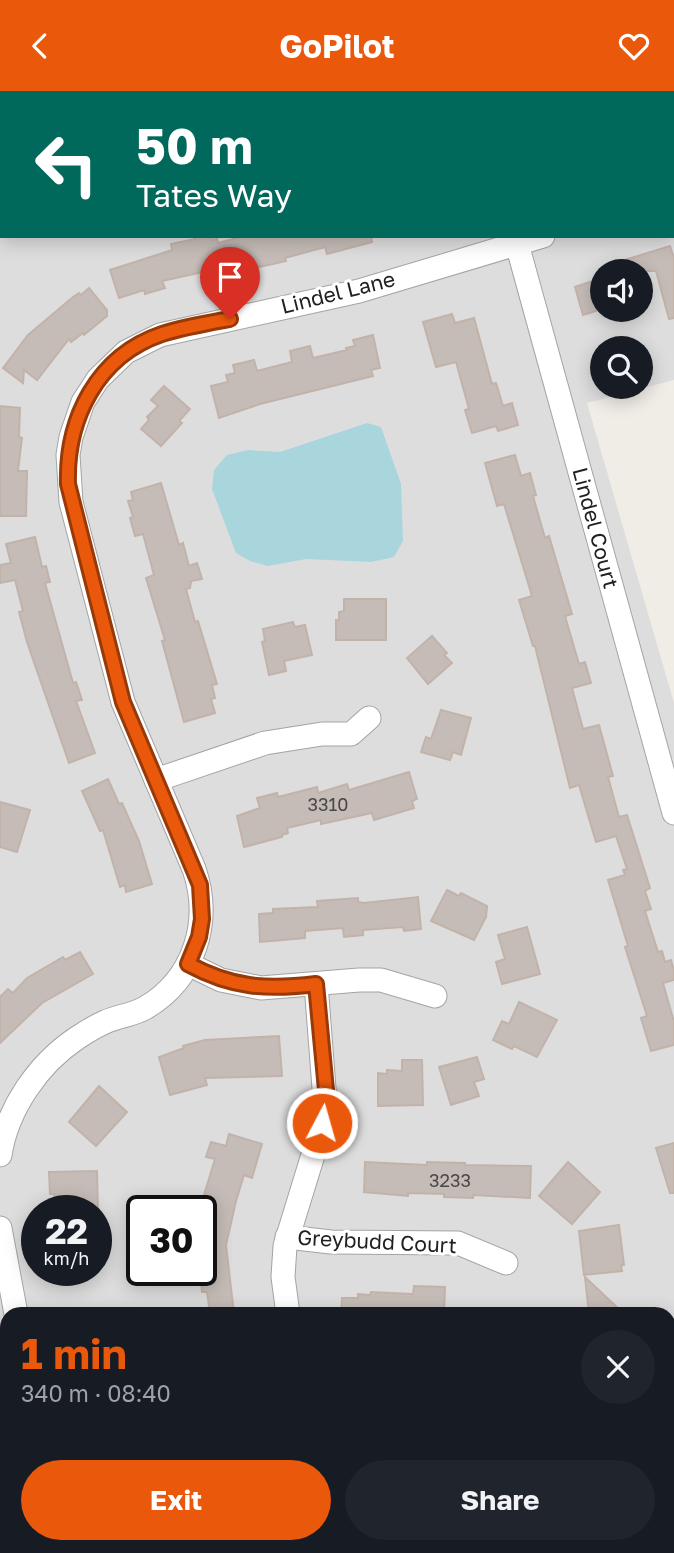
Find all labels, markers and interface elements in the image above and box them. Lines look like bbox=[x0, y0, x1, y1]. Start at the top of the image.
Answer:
icon: back bbox=[21, 27, 59, 65]
text: GoPilot bbox=[279, 27, 395, 65]
icon: heart bbox=[615, 27, 653, 65]
text: 50 m bbox=[136, 116, 253, 175]
icon: left bbox=[21, 119, 112, 210]
text: Tates Way bbox=[136, 176, 292, 214]
pin bbox=[200, 247, 260, 319]
icon: arrive bbox=[211, 258, 249, 296]
map controls bbox=[590, 259, 653, 399]
button: sound bbox=[590, 259, 653, 322]
street label: Lindel Lane bbox=[278, 265, 398, 319]
button: search bbox=[590, 336, 653, 399]
street label: Lindel Court bbox=[567, 464, 625, 591]
house number: 3310 bbox=[308, 793, 348, 815]
position arrow bbox=[285, 1086, 359, 1160]
house number: 3233 bbox=[429, 1169, 471, 1191]
speed limit sign: 30 bbox=[126, 1195, 217, 1286]
text: 22 bbox=[45, 1210, 88, 1252]
street label: Greybudd Court bbox=[297, 1224, 457, 1258]
text: km/h bbox=[44, 1247, 89, 1269]
text: 1 min bbox=[21, 1328, 127, 1378]
button: close bbox=[581, 1330, 655, 1404]
text: 340 m · 08:40 bbox=[21, 1379, 171, 1407]
button: Exit bbox=[21, 1460, 331, 1540]
button: Share bbox=[345, 1460, 655, 1540]

